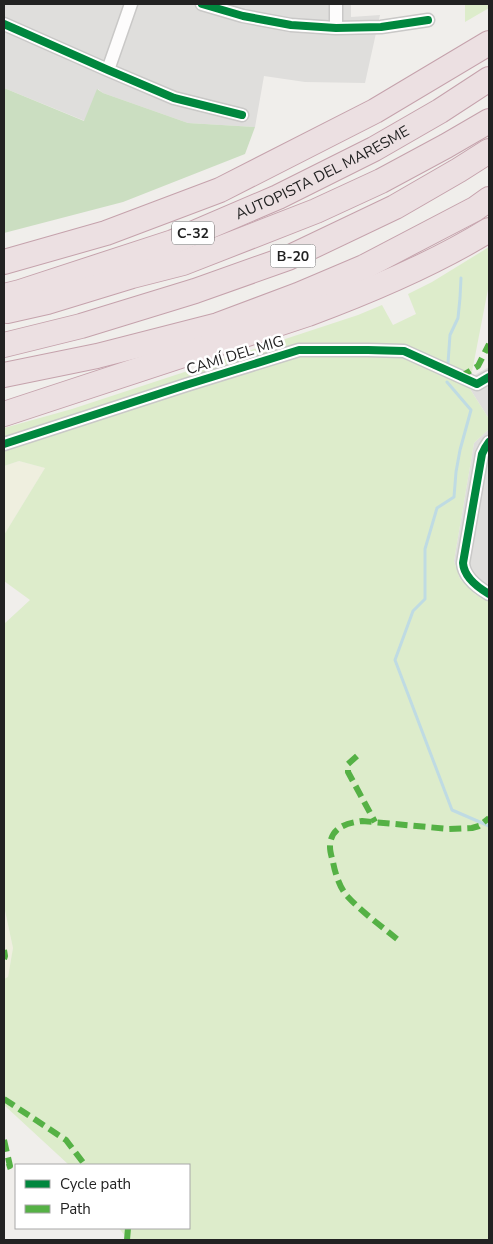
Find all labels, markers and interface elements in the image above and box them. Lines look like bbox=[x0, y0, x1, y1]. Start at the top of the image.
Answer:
street label: AUTOPISTA DEL MARESME bbox=[232, 121, 413, 224]
road number: C-32 bbox=[172, 222, 214, 244]
road number: B-20 bbox=[270, 245, 316, 268]
street label: CAMÍ DEL MIG bbox=[184, 331, 286, 379]
legend bbox=[15, 1164, 190, 1229]
text: Cycle path bbox=[60, 1174, 131, 1194]
text: Path bbox=[60, 1199, 91, 1219]

